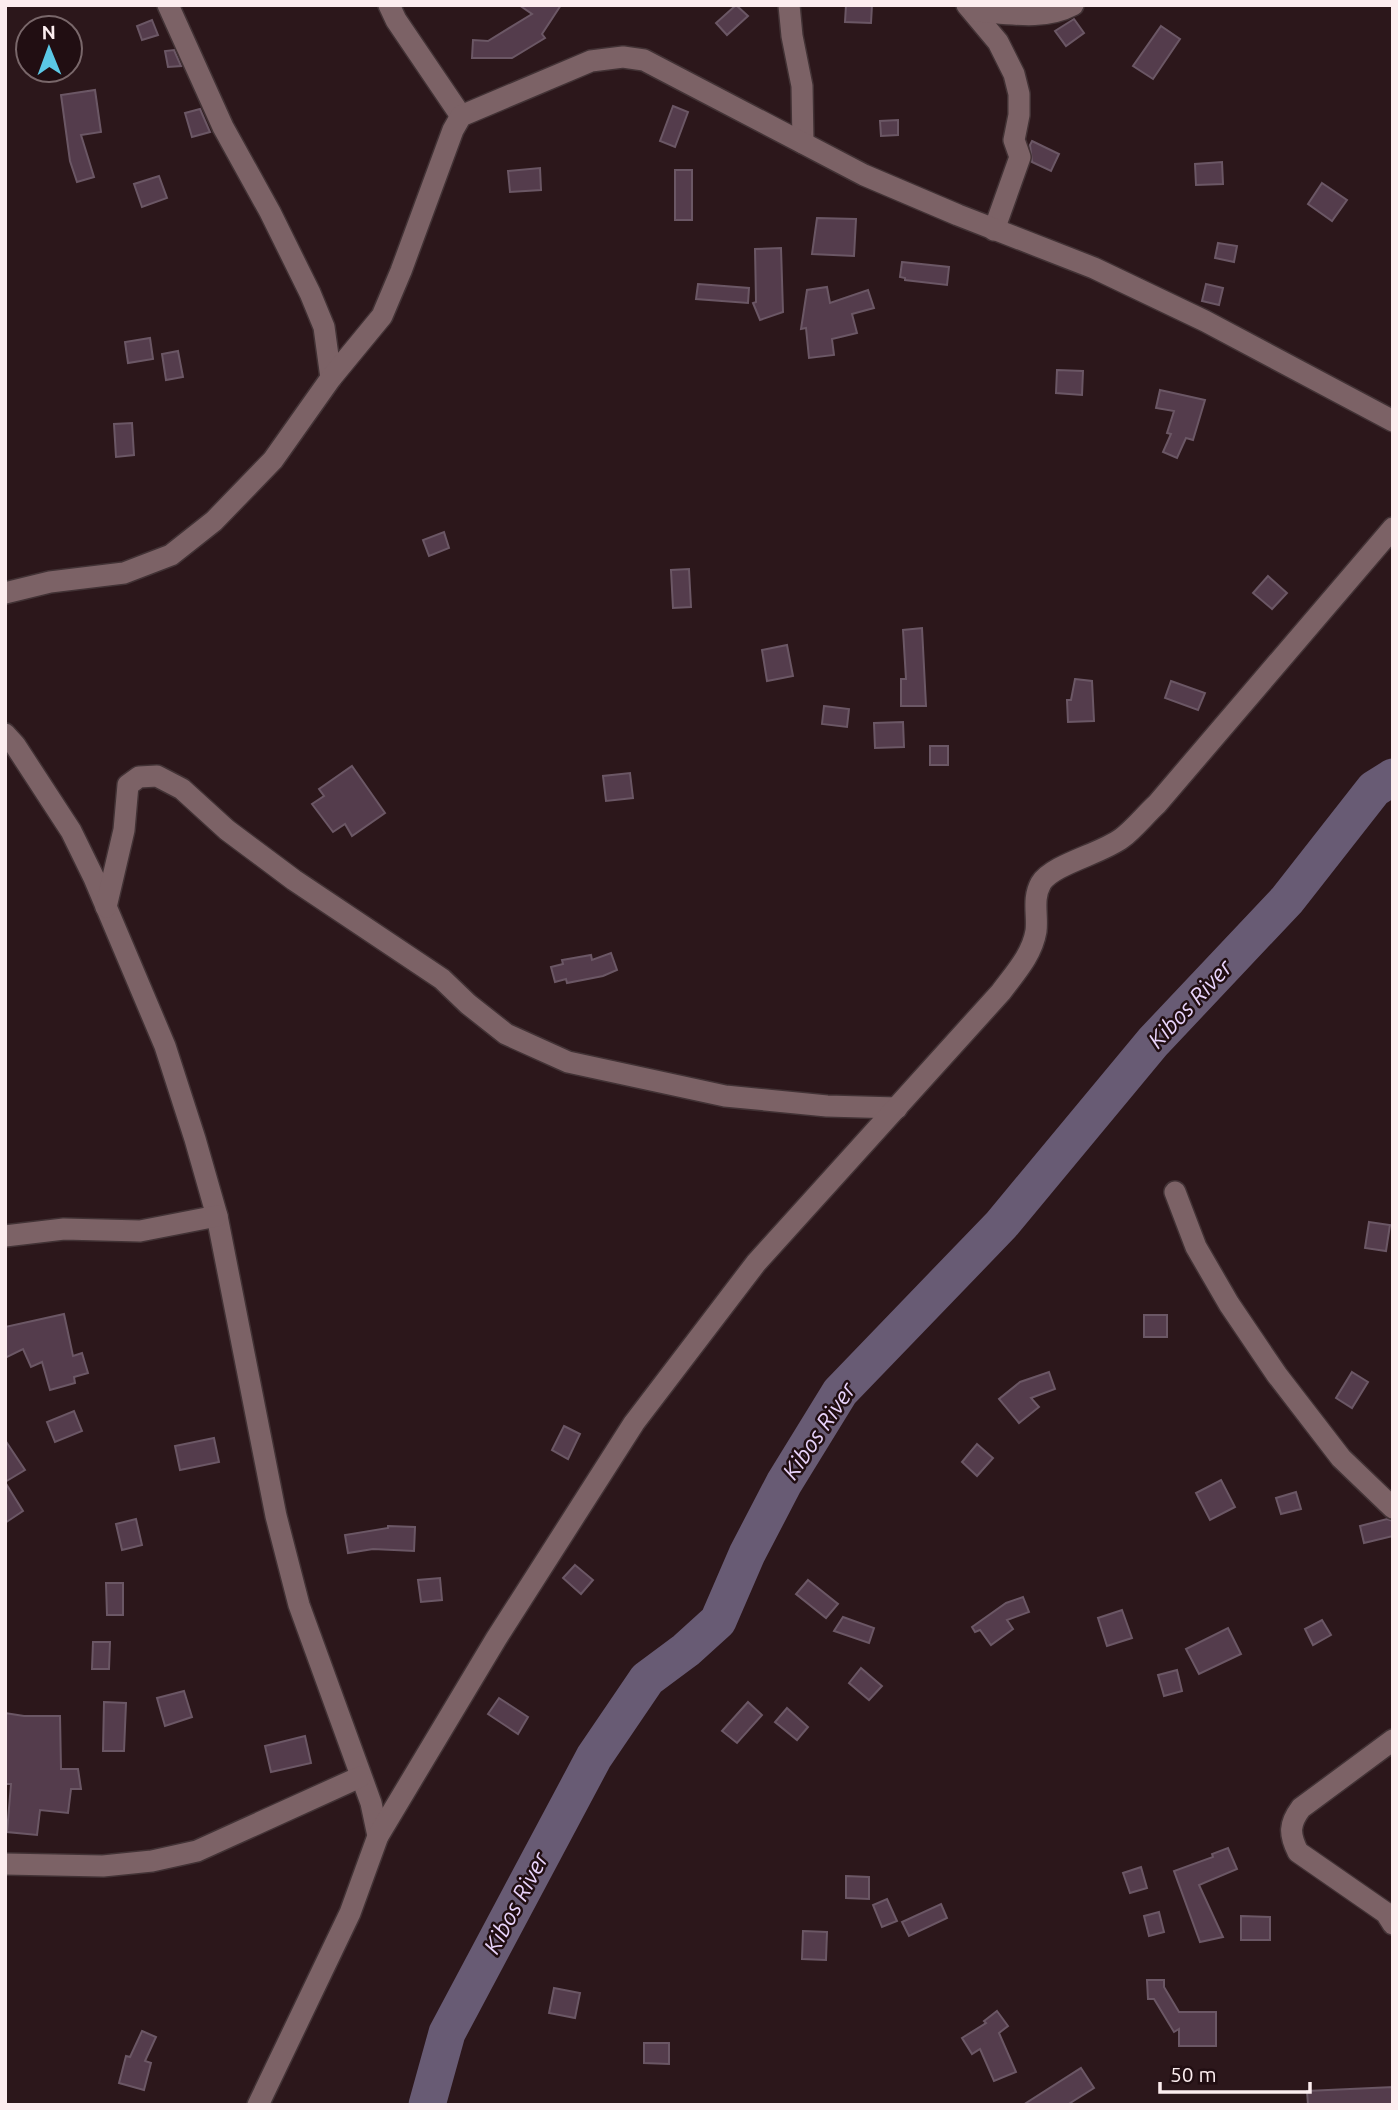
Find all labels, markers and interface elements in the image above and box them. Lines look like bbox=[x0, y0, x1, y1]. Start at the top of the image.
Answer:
north arrow bbox=[14, 14, 84, 84]
text: N bbox=[41, 21, 56, 43]
water label: Kibos River bbox=[1143, 954, 1237, 1053]
water label: Kibos River bbox=[777, 1377, 861, 1484]
water label: Kibos River bbox=[478, 1847, 553, 1958]
scale bar bbox=[1160, 2050, 1310, 2094]
text: 50 m bbox=[1170, 2062, 1217, 2086]

